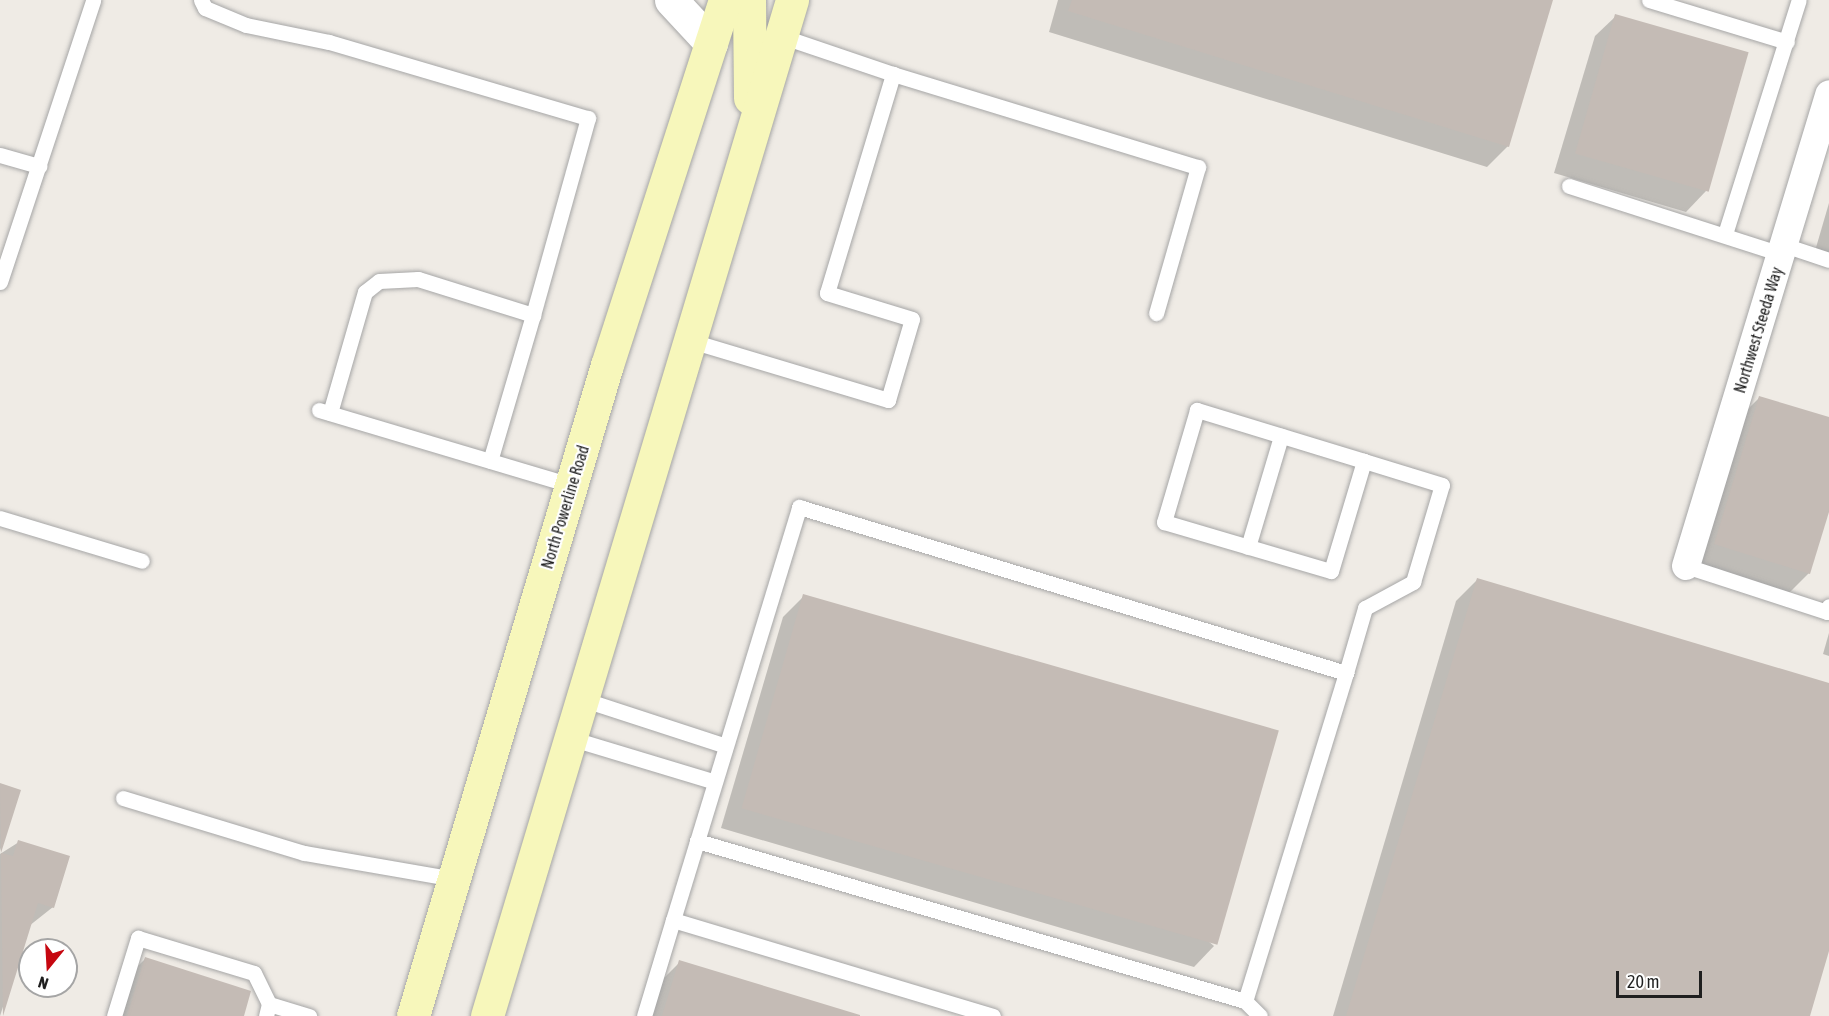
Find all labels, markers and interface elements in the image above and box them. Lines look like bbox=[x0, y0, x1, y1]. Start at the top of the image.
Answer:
street label: Northwest Steeda Way bbox=[1730, 265, 1786, 395]
street label: North Powerline Road bbox=[537, 443, 593, 571]
north arrow bbox=[18, 938, 78, 998]
scale bar bbox=[1619, 959, 1704, 997]
text: 20 m bbox=[1627, 971, 1659, 992]
text: N bbox=[36, 973, 50, 993]

